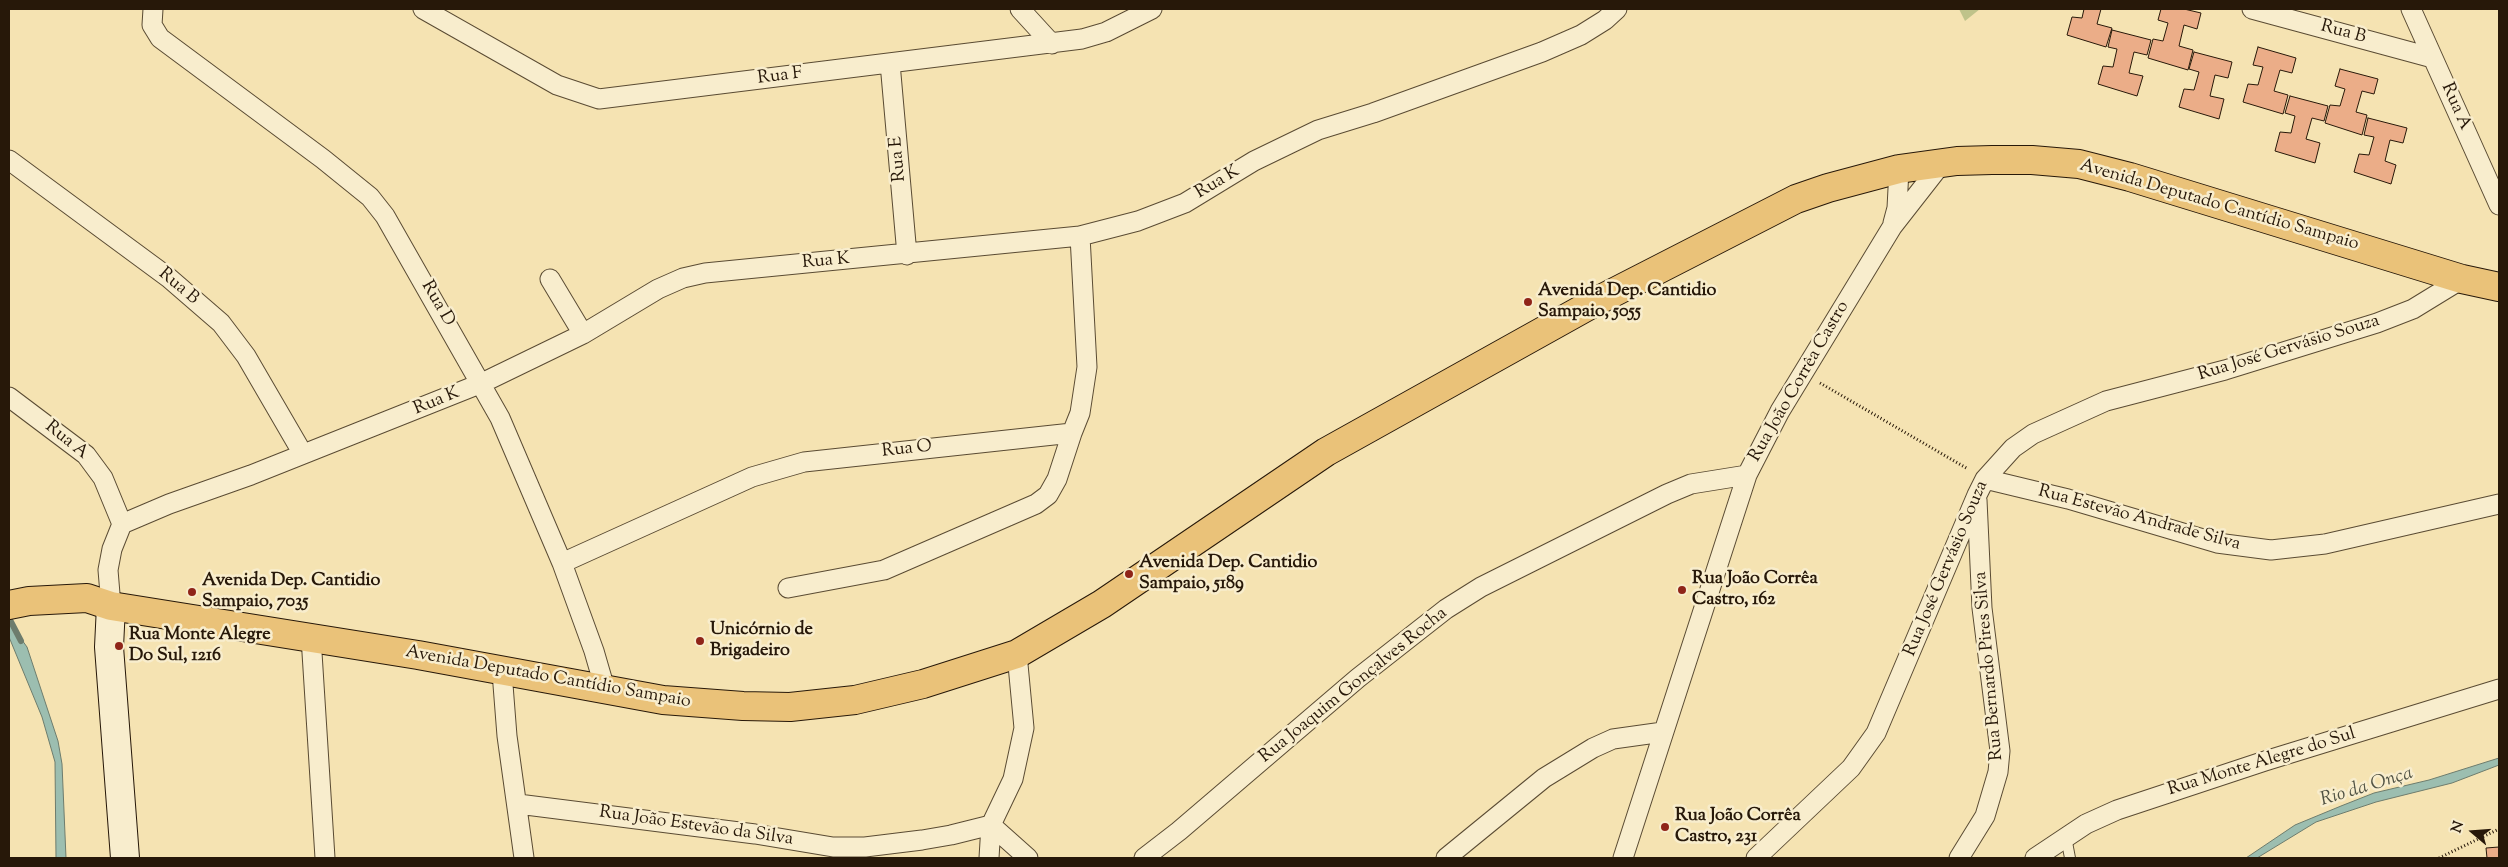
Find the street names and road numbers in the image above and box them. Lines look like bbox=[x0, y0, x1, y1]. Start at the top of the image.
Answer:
street label: Rua B bbox=[2318, 17, 2368, 49]
street label: Rua F bbox=[756, 64, 804, 90]
street label: Rua A bbox=[2435, 80, 2475, 134]
street label: Rua E bbox=[886, 135, 912, 183]
street label: Avenida Deputado Cantídio Sampaio bbox=[2077, 156, 2361, 256]
street label: Rua K bbox=[1192, 161, 1244, 205]
street label: Rua K bbox=[801, 249, 851, 275]
street label: Rua B bbox=[153, 264, 203, 310]
street label: Rua D bbox=[415, 277, 459, 331]
street label: Rua João Corrêa Castro bbox=[1745, 298, 1855, 466]
street label: Rua José Gervásio Souza bbox=[2196, 311, 2382, 387]
street label: Rua K bbox=[411, 383, 463, 421]
street label: Rua A bbox=[40, 417, 92, 465]
street label: Rua O bbox=[881, 437, 933, 463]
street label: Rua José Gervásio Souza bbox=[1900, 478, 1994, 660]
street label: Rua Estevão Andrade Silva bbox=[2035, 482, 2243, 556]
street label: Rua Bernardo Pires Silva bbox=[1971, 570, 2009, 762]
street label: Rua Joaquim Gonçalves Rocha bbox=[1256, 603, 1452, 769]
street label: Avenida Deputado Cantídio Sampaio bbox=[404, 642, 692, 714]
street label: Rua Monte Alegre do Sul bbox=[2165, 724, 2359, 802]
street label: Rua João Estevão da Silva bbox=[598, 803, 794, 851]

